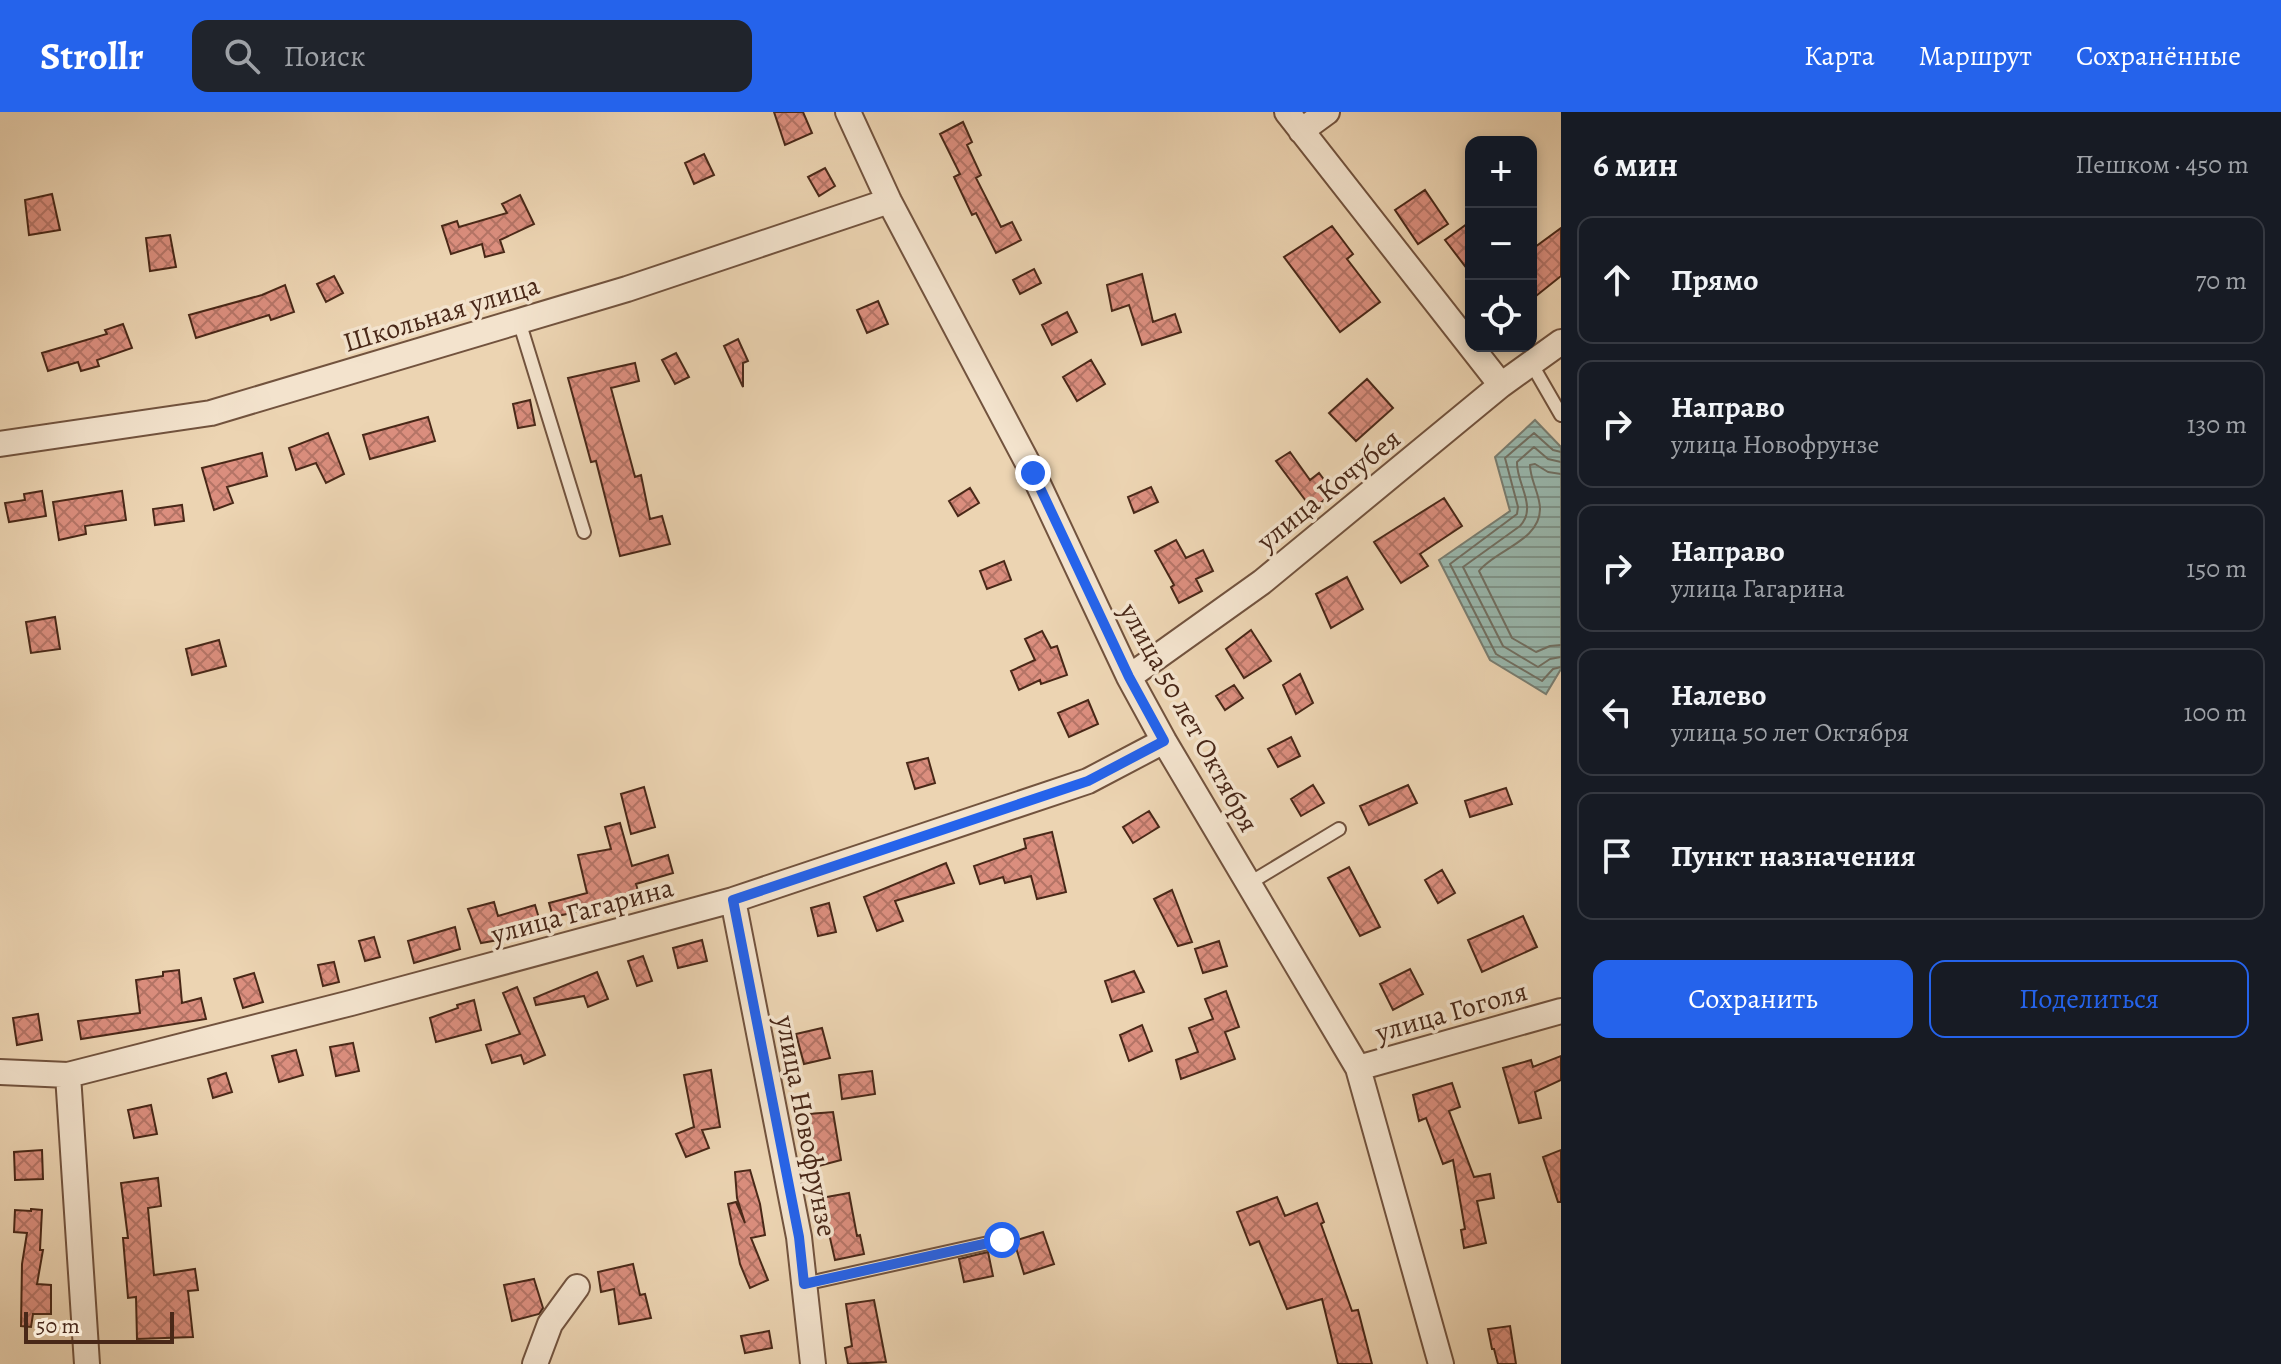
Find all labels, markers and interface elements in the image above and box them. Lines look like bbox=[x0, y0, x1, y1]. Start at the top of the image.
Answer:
search box bbox=[192, 20, 752, 92]
text: Strollr bbox=[40, 30, 144, 82]
icon: search bbox=[220, 34, 264, 78]
text: Поиск bbox=[284, 36, 366, 76]
text: Карта bbox=[1804, 37, 1875, 75]
text: Маршрут bbox=[1919, 37, 2032, 75]
text: Сохранённые bbox=[2076, 37, 2241, 75]
map controls bbox=[1465, 136, 1537, 352]
button: + bbox=[1465, 136, 1537, 208]
text: 6 мин bbox=[1593, 141, 1678, 188]
text: Пешком · 450 m bbox=[2075, 147, 2249, 182]
button: − bbox=[1465, 208, 1537, 280]
icon: ahead bbox=[1595, 258, 1639, 302]
text: Прямо bbox=[1671, 260, 1758, 300]
text: 70 m bbox=[2195, 263, 2247, 298]
street label: Школьная улица bbox=[338, 266, 544, 362]
button: locate bbox=[1465, 280, 1537, 352]
text: Направо bbox=[1671, 387, 1785, 427]
icon: right bbox=[1595, 402, 1639, 446]
text: 130 m bbox=[2187, 407, 2247, 442]
street label: улица Кочубея bbox=[1248, 420, 1408, 560]
text: улица Новофрунзе bbox=[1671, 427, 1879, 462]
route end bbox=[1015, 455, 1051, 491]
text: Направо bbox=[1671, 531, 1785, 571]
icon: right bbox=[1595, 546, 1639, 590]
text: 150 m bbox=[2186, 551, 2247, 586]
text: улица Гагарина bbox=[1671, 571, 1845, 606]
street label: улица 50 лет Октября bbox=[1110, 595, 1268, 839]
text: Налево bbox=[1671, 675, 1766, 715]
icon: left bbox=[1595, 690, 1639, 734]
text: 100 m bbox=[2184, 695, 2247, 730]
text: улица 50 лет Октября bbox=[1671, 715, 1909, 750]
icon: arrive bbox=[1595, 834, 1639, 878]
text: Пункт назначения bbox=[1671, 836, 1916, 876]
street label: улица Гагарина bbox=[486, 868, 678, 954]
button: Сохранить bbox=[1593, 960, 1913, 1038]
button: Поделиться bbox=[1929, 960, 2249, 1038]
street label: улица Гоголя bbox=[1370, 972, 1532, 1052]
street label: улица Новофрунзе bbox=[766, 1012, 846, 1240]
route start bbox=[984, 1222, 1020, 1258]
scale bar bbox=[24, 1308, 174, 1344]
text: 50 m bbox=[36, 1311, 80, 1341]

